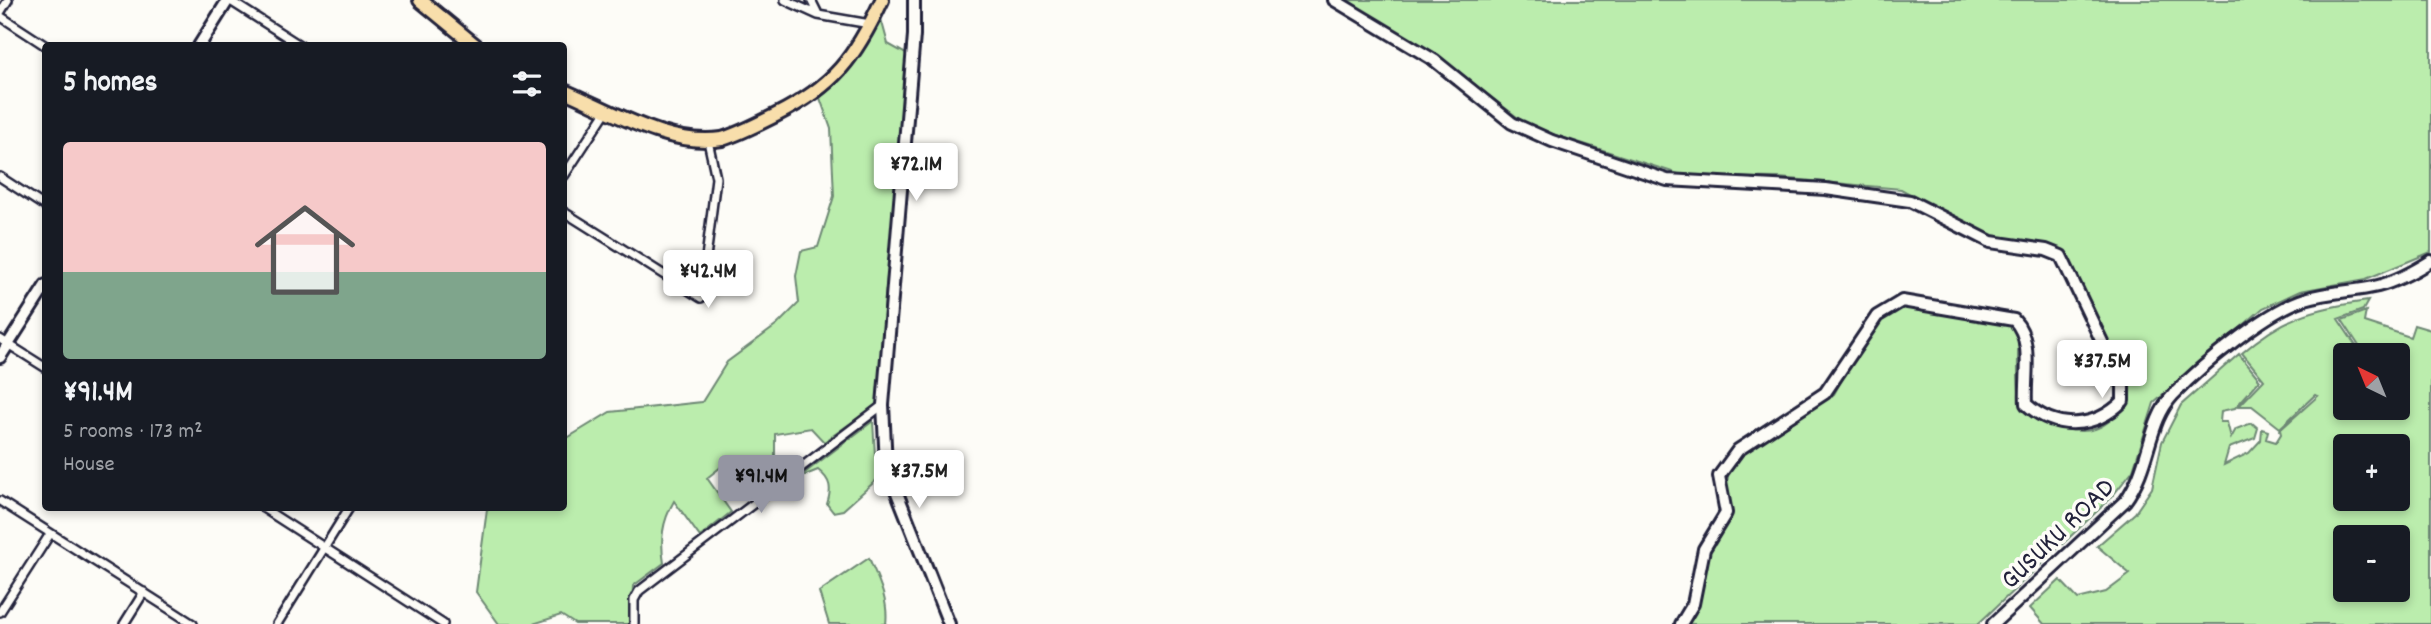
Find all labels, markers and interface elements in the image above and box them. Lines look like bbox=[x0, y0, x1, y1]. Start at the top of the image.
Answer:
text: 5 homes bbox=[63, 63, 157, 106]
icon: filters bbox=[508, 65, 546, 103]
pin: ¥72.1M bbox=[859, 144, 973, 203]
text: ¥72.1M bbox=[890, 149, 942, 182]
icon: home bbox=[242, 187, 368, 313]
pin: ¥42.4M bbox=[651, 250, 765, 310]
text: ¥42.4M bbox=[679, 256, 737, 289]
pin: ¥37.5M bbox=[2045, 340, 2159, 400]
north arrow bbox=[2333, 343, 2410, 420]
map controls bbox=[2333, 343, 2410, 602]
text: ¥37.5M bbox=[2073, 346, 2131, 379]
text: ¥91.4M bbox=[63, 373, 133, 416]
text: 5 rooms · 173 m² bbox=[63, 416, 203, 449]
button: + bbox=[2333, 434, 2410, 511]
text: House bbox=[63, 449, 115, 482]
pin: ¥37.5M bbox=[862, 450, 976, 510]
pin: ¥91.4M bbox=[704, 456, 818, 515]
text: ¥37.5M bbox=[890, 456, 948, 489]
text: ¥91.4M bbox=[734, 461, 788, 494]
street label: GUSUKU ROAD bbox=[1993, 471, 2126, 601]
button: − bbox=[2333, 525, 2410, 602]

